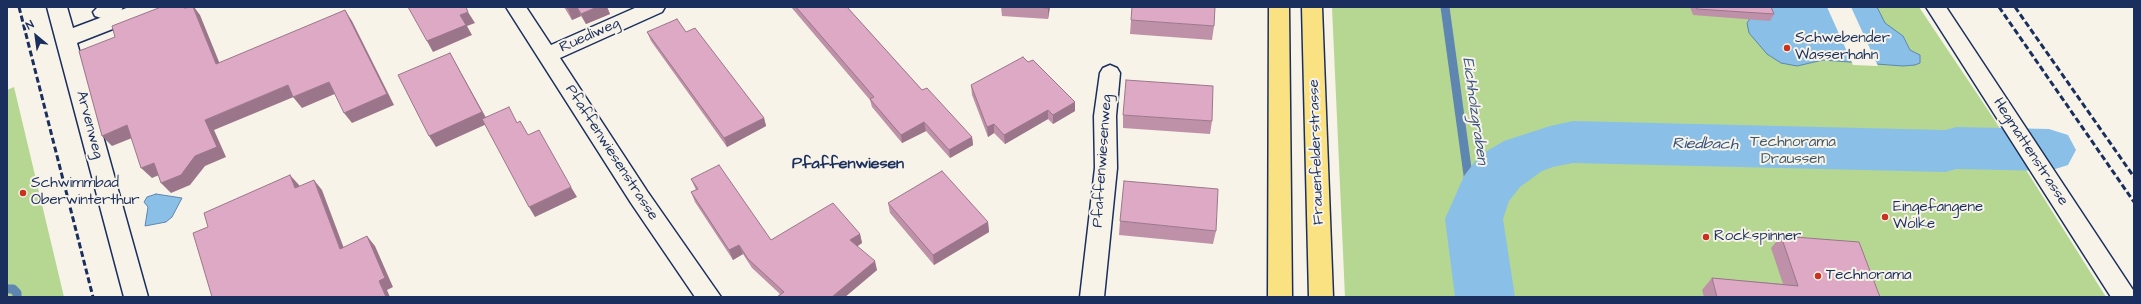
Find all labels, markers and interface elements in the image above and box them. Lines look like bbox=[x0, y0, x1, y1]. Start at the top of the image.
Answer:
street label: Ruediweg bbox=[557, 15, 623, 57]
north arrow bbox=[16, 16, 56, 56]
text: N bbox=[23, 17, 37, 33]
place label: Schwebender Wasserhahn bbox=[1795, 30, 1890, 65]
marker: Schwebender Wasserhahn bbox=[1782, 43, 1792, 53]
water label: Eichholzgraben bbox=[1457, 56, 1491, 166]
street label: Frauenfelderstrasse bbox=[1305, 79, 1329, 225]
street label: Pfaffenwiesenstrasse bbox=[560, 82, 662, 224]
street label: Arvenweg bbox=[71, 89, 107, 161]
street label: Pfaffenwiesenweg bbox=[1089, 94, 1117, 228]
street label: Hegmattenstrasse bbox=[1989, 95, 2071, 209]
park label: Technorama Draussen bbox=[1750, 134, 1836, 169]
water label: Riedbach bbox=[1672, 135, 1738, 155]
district label: Pfaffenwiesen bbox=[792, 155, 904, 175]
place label: Schwimmbad Oberwinterthur bbox=[31, 175, 140, 210]
marker: Schwimmbad Oberwinterthur bbox=[18, 188, 28, 198]
place label: Eingefangene Wolke bbox=[1893, 199, 1983, 234]
marker: Eingefangene Wolke bbox=[1880, 212, 1890, 222]
place label: Rockspinner bbox=[1714, 228, 1801, 246]
marker: Rockspinner bbox=[1701, 232, 1711, 242]
place label: Technorama bbox=[1826, 267, 1912, 285]
marker: Technorama bbox=[1813, 271, 1823, 281]

